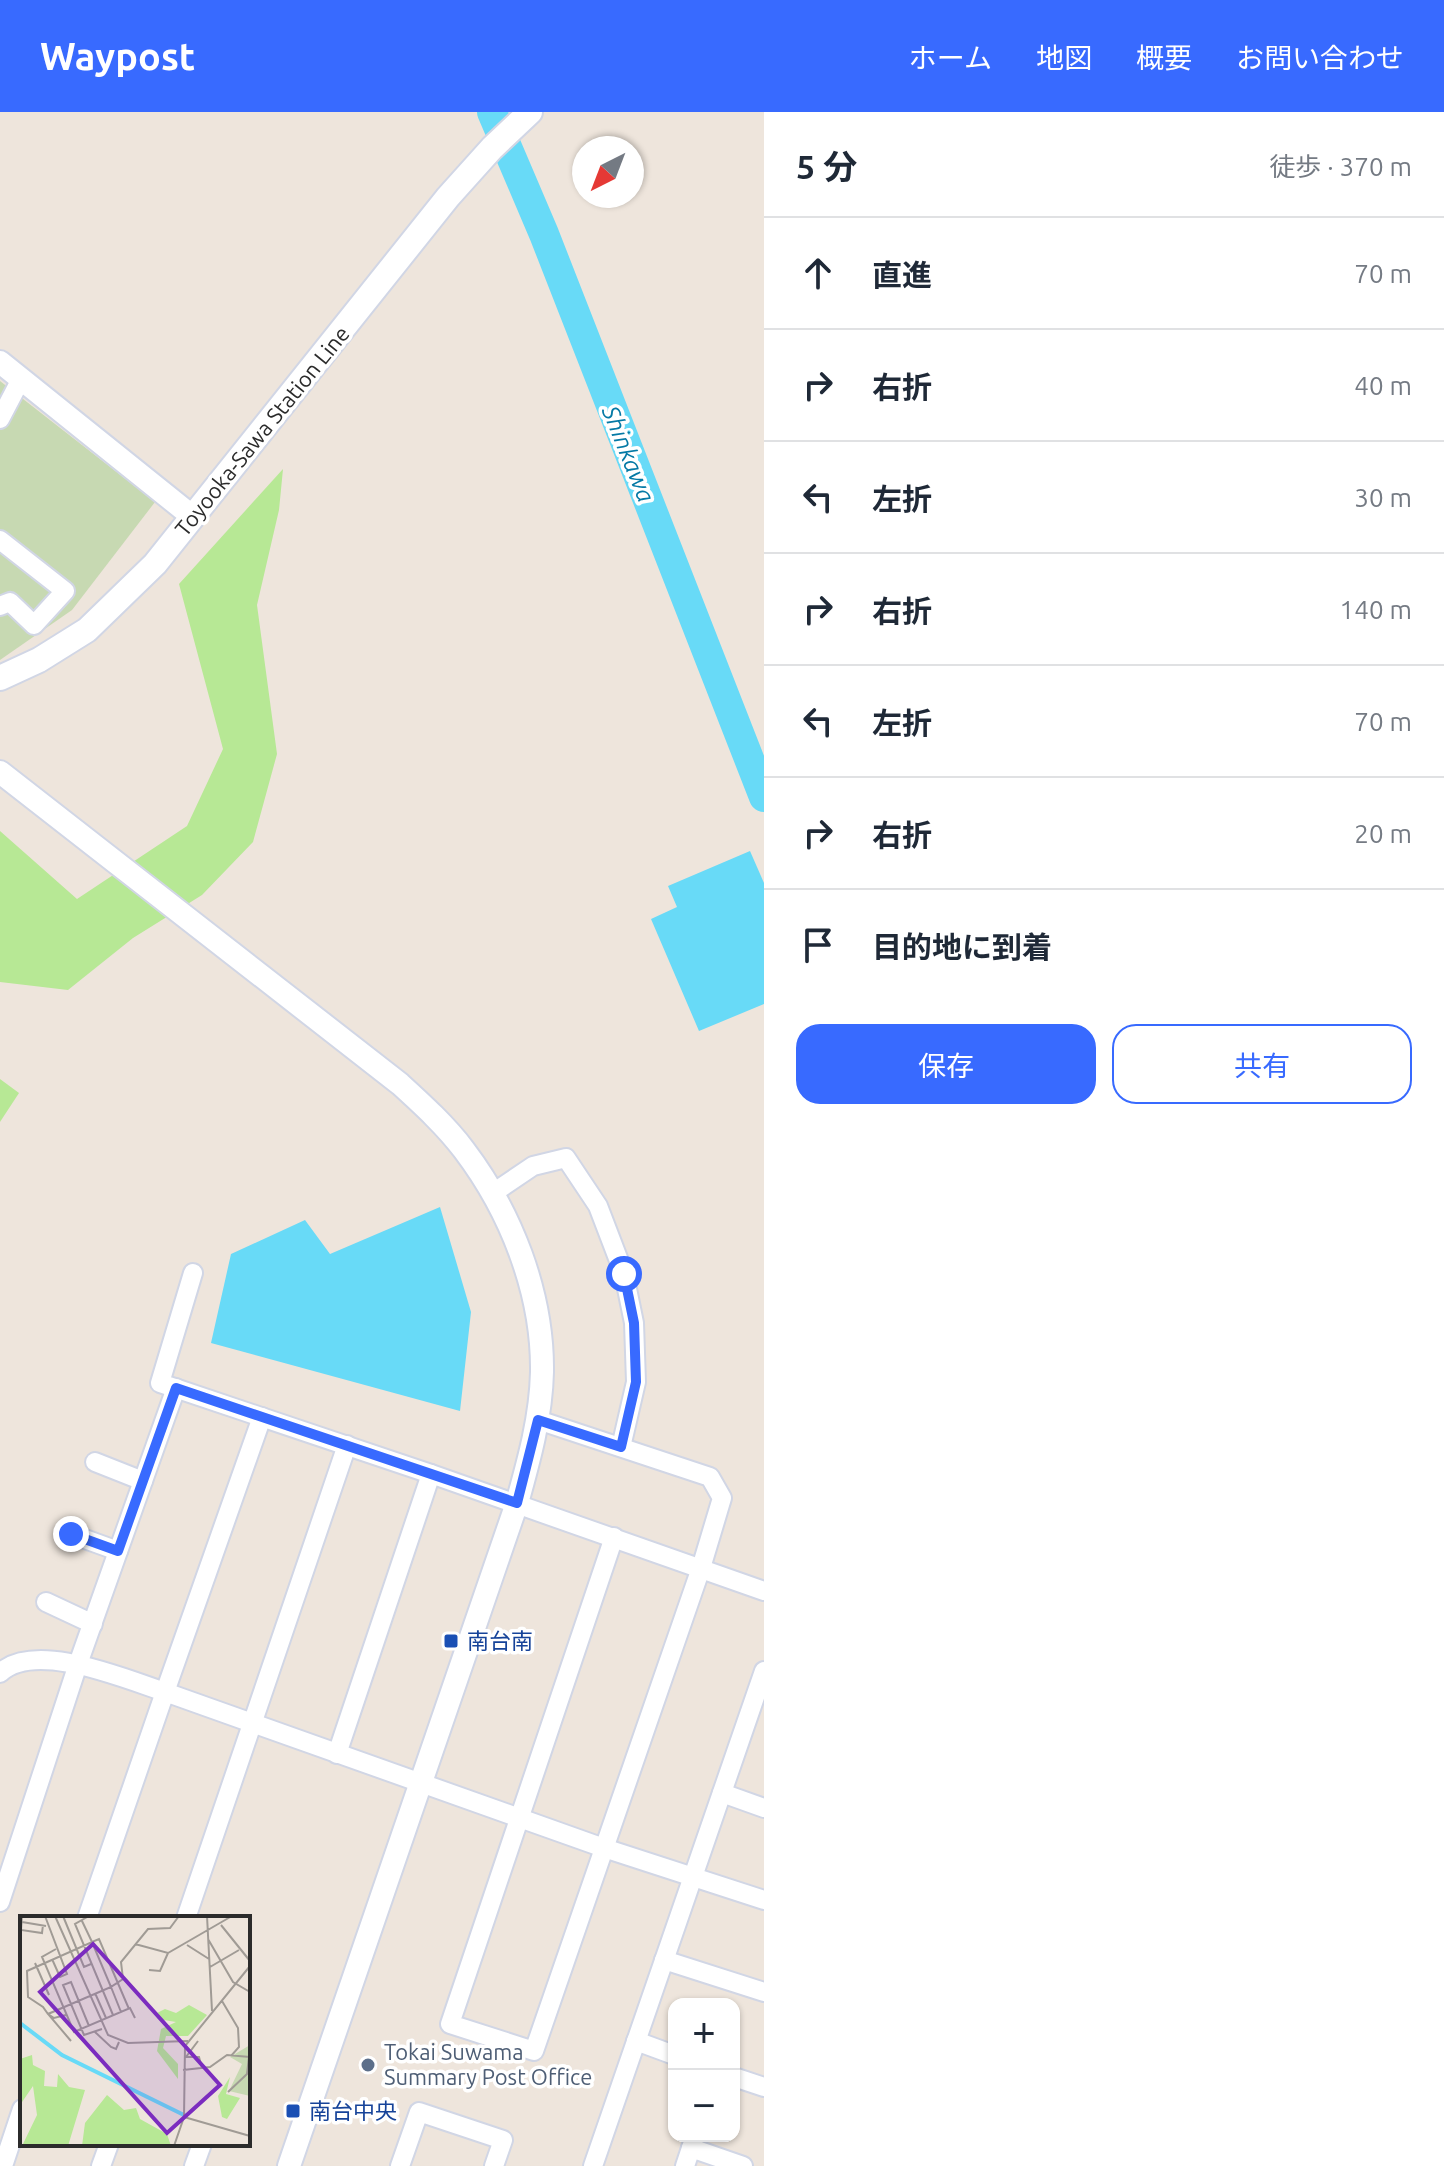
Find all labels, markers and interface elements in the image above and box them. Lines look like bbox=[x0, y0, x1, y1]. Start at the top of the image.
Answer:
text: Waypost bbox=[40, 35, 195, 77]
text: ホーム bbox=[909, 42, 992, 73]
text: 地図 bbox=[1036, 42, 1092, 73]
text: 概要 bbox=[1136, 42, 1192, 73]
text: お問い合わせ bbox=[1236, 42, 1404, 73]
north arrow bbox=[572, 136, 644, 208]
text: 5 分 bbox=[796, 147, 857, 185]
text: 徒歩 · 370 m bbox=[1269, 152, 1412, 181]
icon: ahead bbox=[796, 251, 840, 295]
text: 直進 bbox=[872, 258, 932, 292]
text: 70 m bbox=[1354, 259, 1412, 288]
street label: Toyooka-Sawa Station Line bbox=[169, 321, 354, 541]
icon: right bbox=[796, 363, 840, 407]
text: 右折 bbox=[872, 370, 932, 404]
text: 40 m bbox=[1354, 371, 1412, 400]
water label: Shinkawa bbox=[597, 401, 660, 506]
icon: left bbox=[796, 475, 840, 519]
text: 左折 bbox=[872, 482, 932, 516]
text: 30 m bbox=[1354, 483, 1412, 512]
icon: right bbox=[796, 587, 840, 631]
text: 右折 bbox=[872, 594, 932, 628]
text: 140 m bbox=[1340, 595, 1412, 624]
icon: left bbox=[796, 699, 840, 743]
text: 左折 bbox=[872, 706, 932, 740]
text: 70 m bbox=[1354, 707, 1412, 736]
icon: right bbox=[796, 811, 840, 855]
text: 右折 bbox=[872, 818, 932, 852]
text: 20 m bbox=[1354, 819, 1412, 848]
icon: arrive bbox=[796, 923, 840, 967]
text: 目的地に到着 bbox=[872, 930, 1052, 964]
button: 保存 bbox=[796, 1024, 1096, 1104]
button: 共有 bbox=[1112, 1024, 1412, 1104]
route start bbox=[606, 1256, 642, 1292]
route end bbox=[53, 1516, 89, 1552]
place label: 南台南 bbox=[467, 1628, 533, 1653]
marker: 南台南 bbox=[442, 1632, 460, 1650]
inset map bbox=[20, 1916, 250, 2146]
map controls bbox=[668, 1998, 740, 2142]
button: + bbox=[668, 1998, 740, 2070]
place label: Tokai Suwama Summary Post Office bbox=[384, 2039, 592, 2089]
marker: Tokai Suwama Summary Post Office bbox=[359, 2056, 377, 2074]
button: − bbox=[668, 2070, 740, 2142]
place label: 南台中央 bbox=[309, 2098, 397, 2123]
marker: 南台中央 bbox=[284, 2102, 302, 2120]

